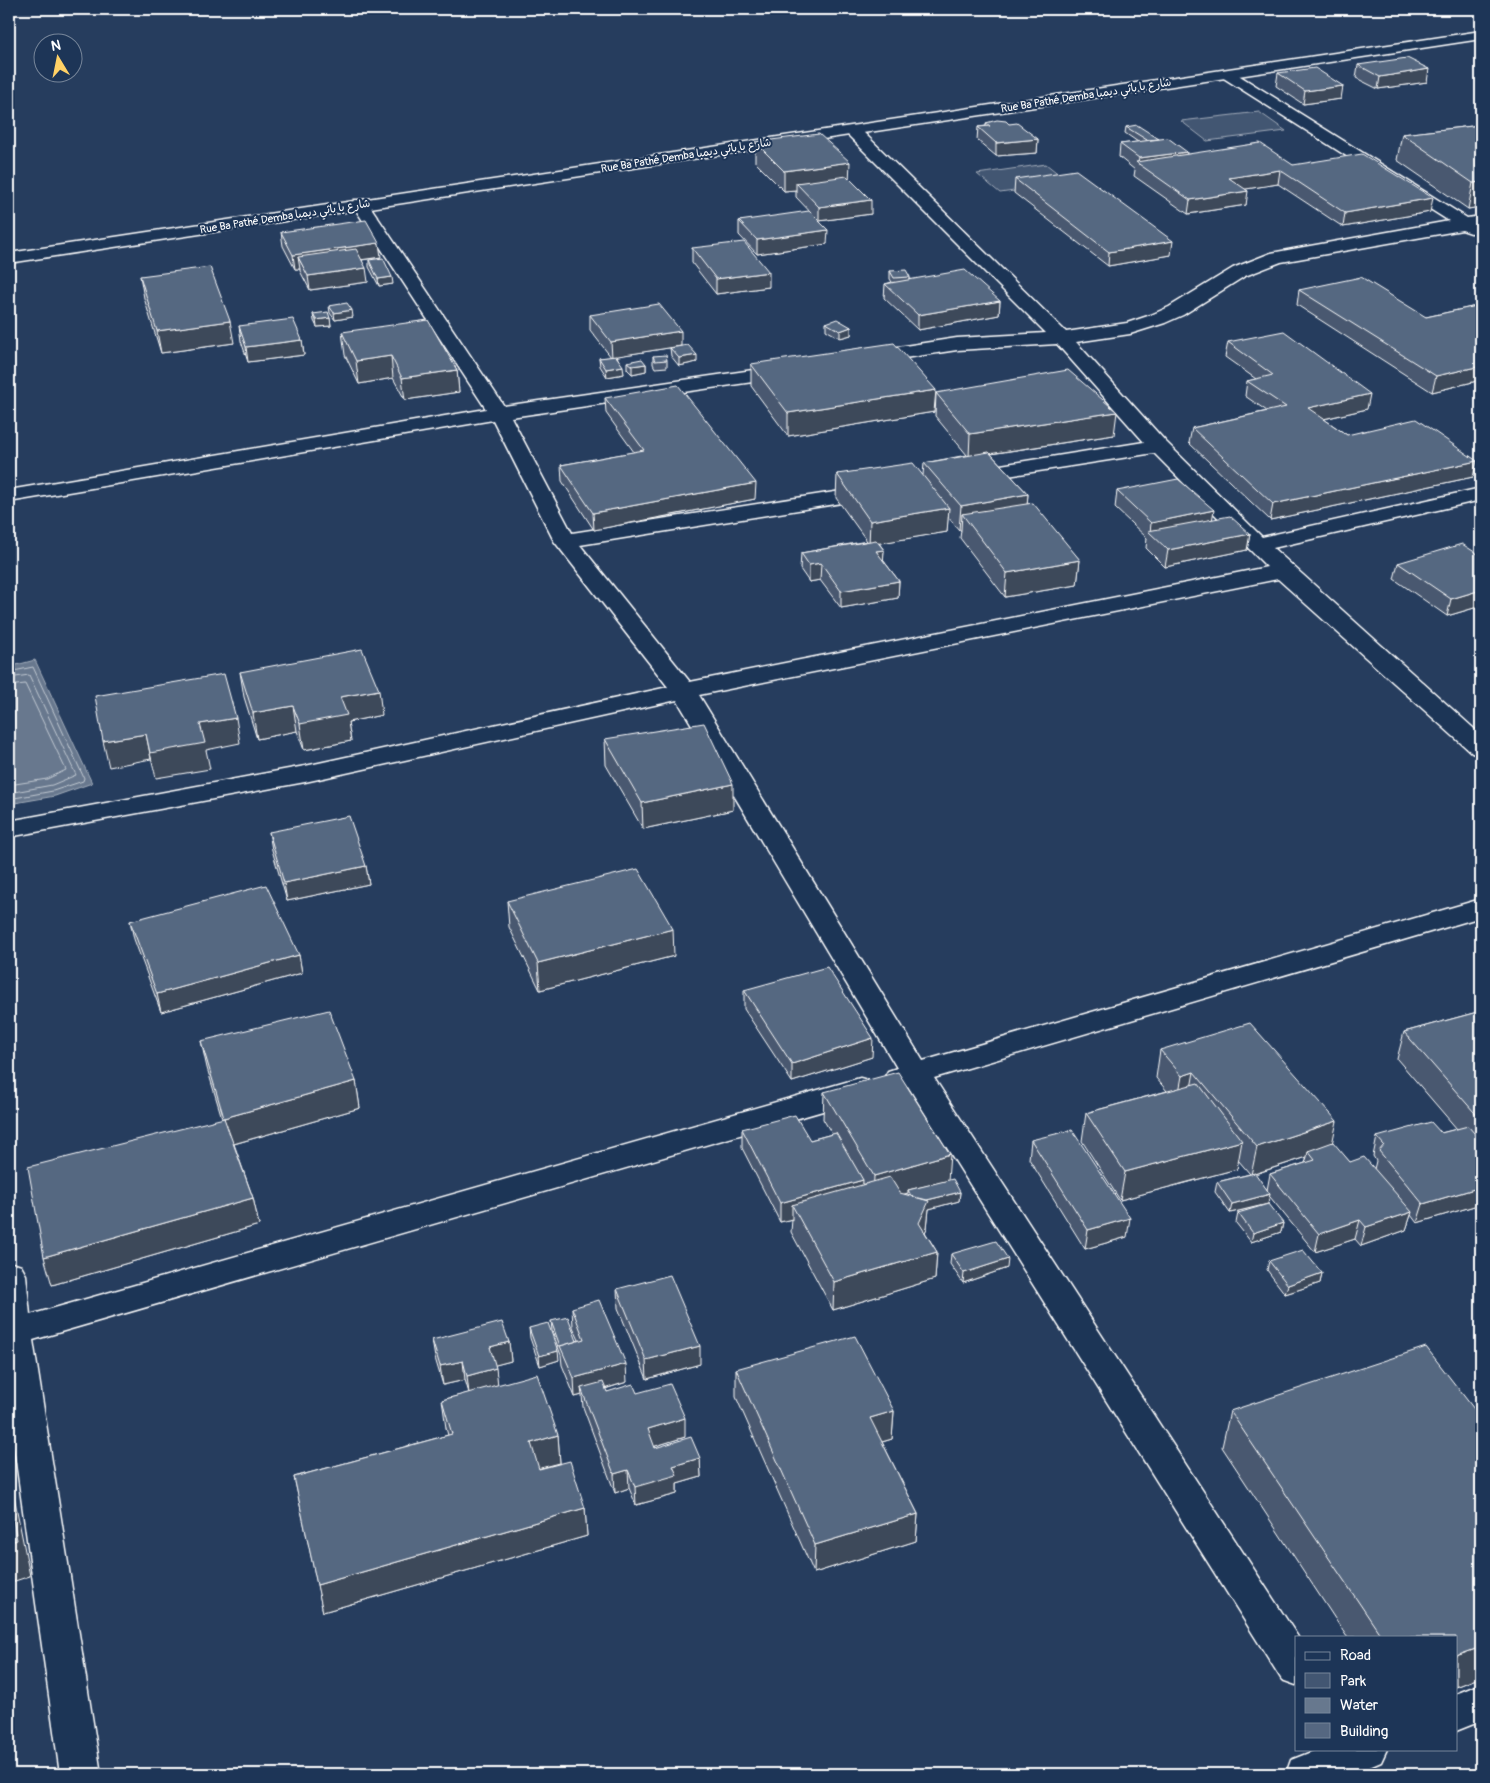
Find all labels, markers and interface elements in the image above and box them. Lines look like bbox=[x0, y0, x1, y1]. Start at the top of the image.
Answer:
north arrow bbox=[32, 32, 82, 82]
text: N bbox=[50, 36, 62, 55]
street label: Rue Ba Pathé Demba شارع با باثي ديمبا bbox=[1000, 76, 1173, 119]
street label: Rue Ba Pathé Demba شارع با باثي ديمبا bbox=[600, 136, 773, 179]
street label: Rue Ba Pathé Demba شارع با باثي ديمبا bbox=[199, 197, 372, 240]
legend bbox=[1295, 1636, 1458, 1750]
text: Road bbox=[1340, 1646, 1371, 1665]
text: Park bbox=[1340, 1672, 1367, 1691]
text: Water bbox=[1340, 1696, 1379, 1715]
text: Building bbox=[1340, 1722, 1388, 1741]

